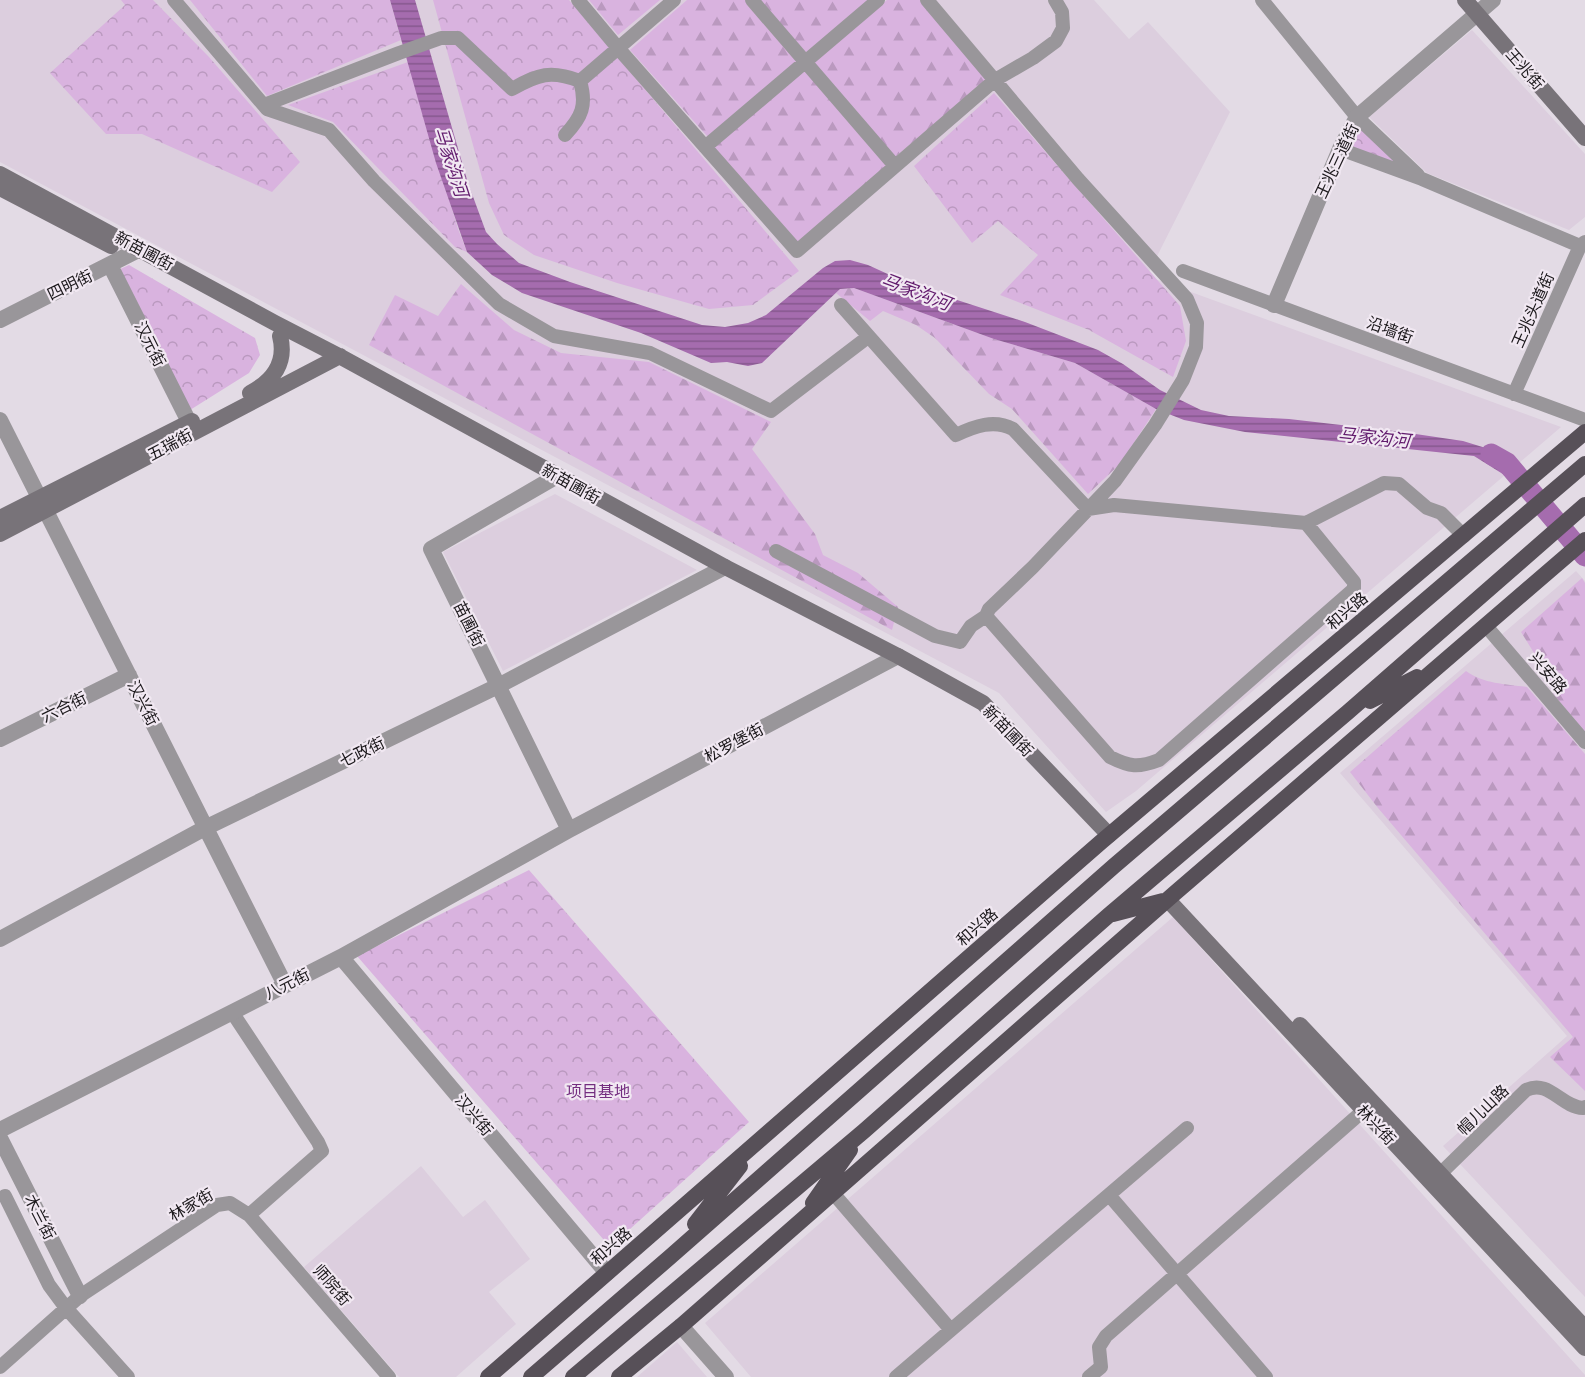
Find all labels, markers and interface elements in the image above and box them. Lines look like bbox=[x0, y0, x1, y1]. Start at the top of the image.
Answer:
street label: 王兆街 bbox=[1502, 45, 1548, 93]
street label: 王兆三道街 bbox=[1311, 121, 1363, 201]
water label: 马家沟河 bbox=[429, 124, 474, 202]
street label: 新苗圃街 bbox=[111, 228, 177, 274]
street label: 四明街 bbox=[44, 266, 96, 304]
water label: 马家沟河 bbox=[878, 269, 956, 316]
street label: 王兆头道街 bbox=[1508, 270, 1558, 350]
street label: 沿墙街 bbox=[1364, 313, 1416, 347]
street label: 汉元街 bbox=[131, 318, 169, 370]
water label: 马家沟河 bbox=[1337, 423, 1414, 453]
street label: 五瑞街 bbox=[144, 425, 196, 465]
street label: 新苗圃街 bbox=[538, 460, 604, 508]
street label: 和兴路 bbox=[1323, 588, 1371, 634]
street label: 苗圃街 bbox=[450, 598, 488, 650]
street label: 兴安路 bbox=[1525, 649, 1571, 697]
street label: 汉兴街 bbox=[124, 677, 162, 729]
street label: 六合街 bbox=[38, 688, 90, 726]
street label: 新苗圃街 bbox=[979, 701, 1037, 761]
street label: 松罗堡街 bbox=[701, 720, 767, 766]
street label: 七政街 bbox=[336, 733, 388, 771]
street label: 和兴路 bbox=[953, 904, 1001, 950]
street label: 八元街 bbox=[261, 965, 313, 1003]
street label: 帽儿山路 bbox=[1453, 1081, 1513, 1139]
park label: 项目基地 bbox=[566, 1082, 630, 1101]
street label: 汉兴街 bbox=[451, 1091, 497, 1139]
street label: 林兴街 bbox=[1353, 1101, 1399, 1149]
street label: 林家街 bbox=[165, 1185, 217, 1225]
street label: 木兰街 bbox=[21, 1191, 59, 1243]
street label: 和兴路 bbox=[587, 1223, 635, 1269]
street label: 师院街 bbox=[309, 1261, 355, 1309]

